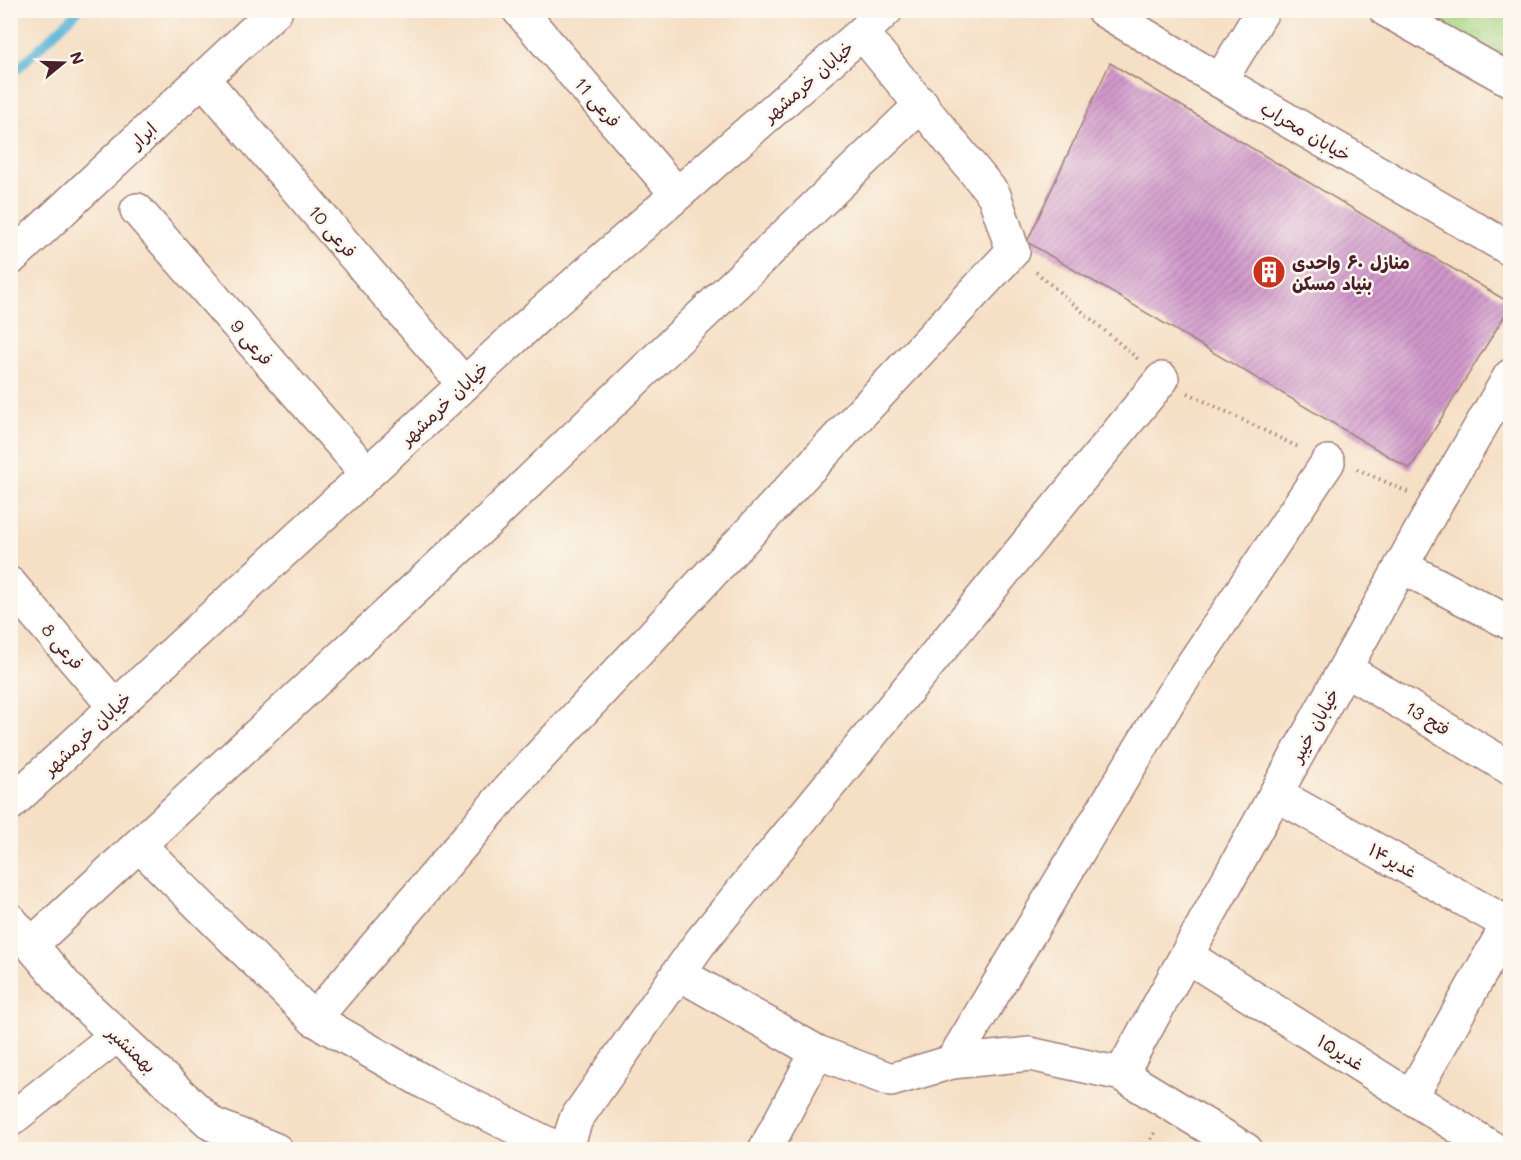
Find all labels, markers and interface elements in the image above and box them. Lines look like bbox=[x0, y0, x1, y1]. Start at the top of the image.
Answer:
north arrow bbox=[33, 33, 93, 93]
street label: خیابان خرمشهر bbox=[756, 35, 858, 128]
text: N bbox=[66, 49, 90, 67]
street label: فرعی 11 bbox=[570, 72, 626, 132]
street label: خیابان محراب bbox=[1256, 95, 1356, 167]
street label: ابرار bbox=[123, 117, 162, 155]
street label: فرعی 10 bbox=[304, 200, 362, 262]
place label: منازل ۶۰ واحدی بنیاد مسکن bbox=[1292, 250, 1410, 295]
building icon: منازل ۶۰ واحدی بنیاد مسکن bbox=[1251, 254, 1287, 290]
street label: فرعی 9 bbox=[225, 314, 279, 370]
street label: خیابان خرمشهر bbox=[393, 356, 493, 451]
street label: فرعی 8 bbox=[37, 618, 89, 674]
street label: خیابان خیبر bbox=[1283, 684, 1344, 768]
street label: خیابان خرمشهر bbox=[36, 686, 136, 781]
street label: فتح 13 bbox=[1401, 695, 1455, 742]
street label: غدیر۱۴ bbox=[1365, 837, 1421, 883]
street label: بهمنشیر bbox=[101, 1019, 162, 1078]
street label: غدیر۱۵ bbox=[1313, 1028, 1369, 1076]

